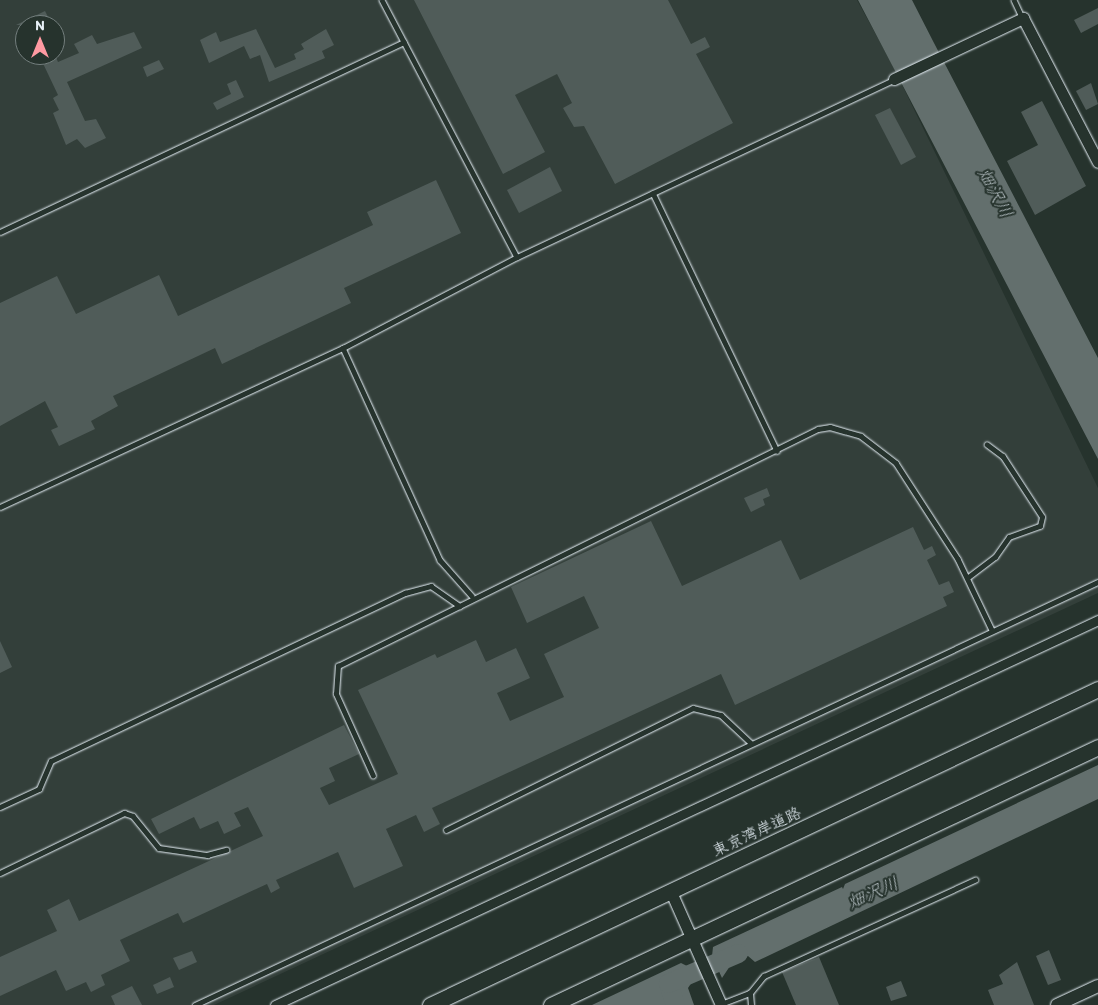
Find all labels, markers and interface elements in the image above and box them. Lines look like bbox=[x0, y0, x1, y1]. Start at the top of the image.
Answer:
north arrow bbox=[15, 15, 65, 65]
text: N bbox=[35, 17, 45, 34]
water label: 畑沢川 bbox=[973, 164, 1017, 222]
street label: 東京湾岸道路 bbox=[709, 803, 805, 861]
water label: 畑沢川 bbox=[844, 872, 902, 914]

